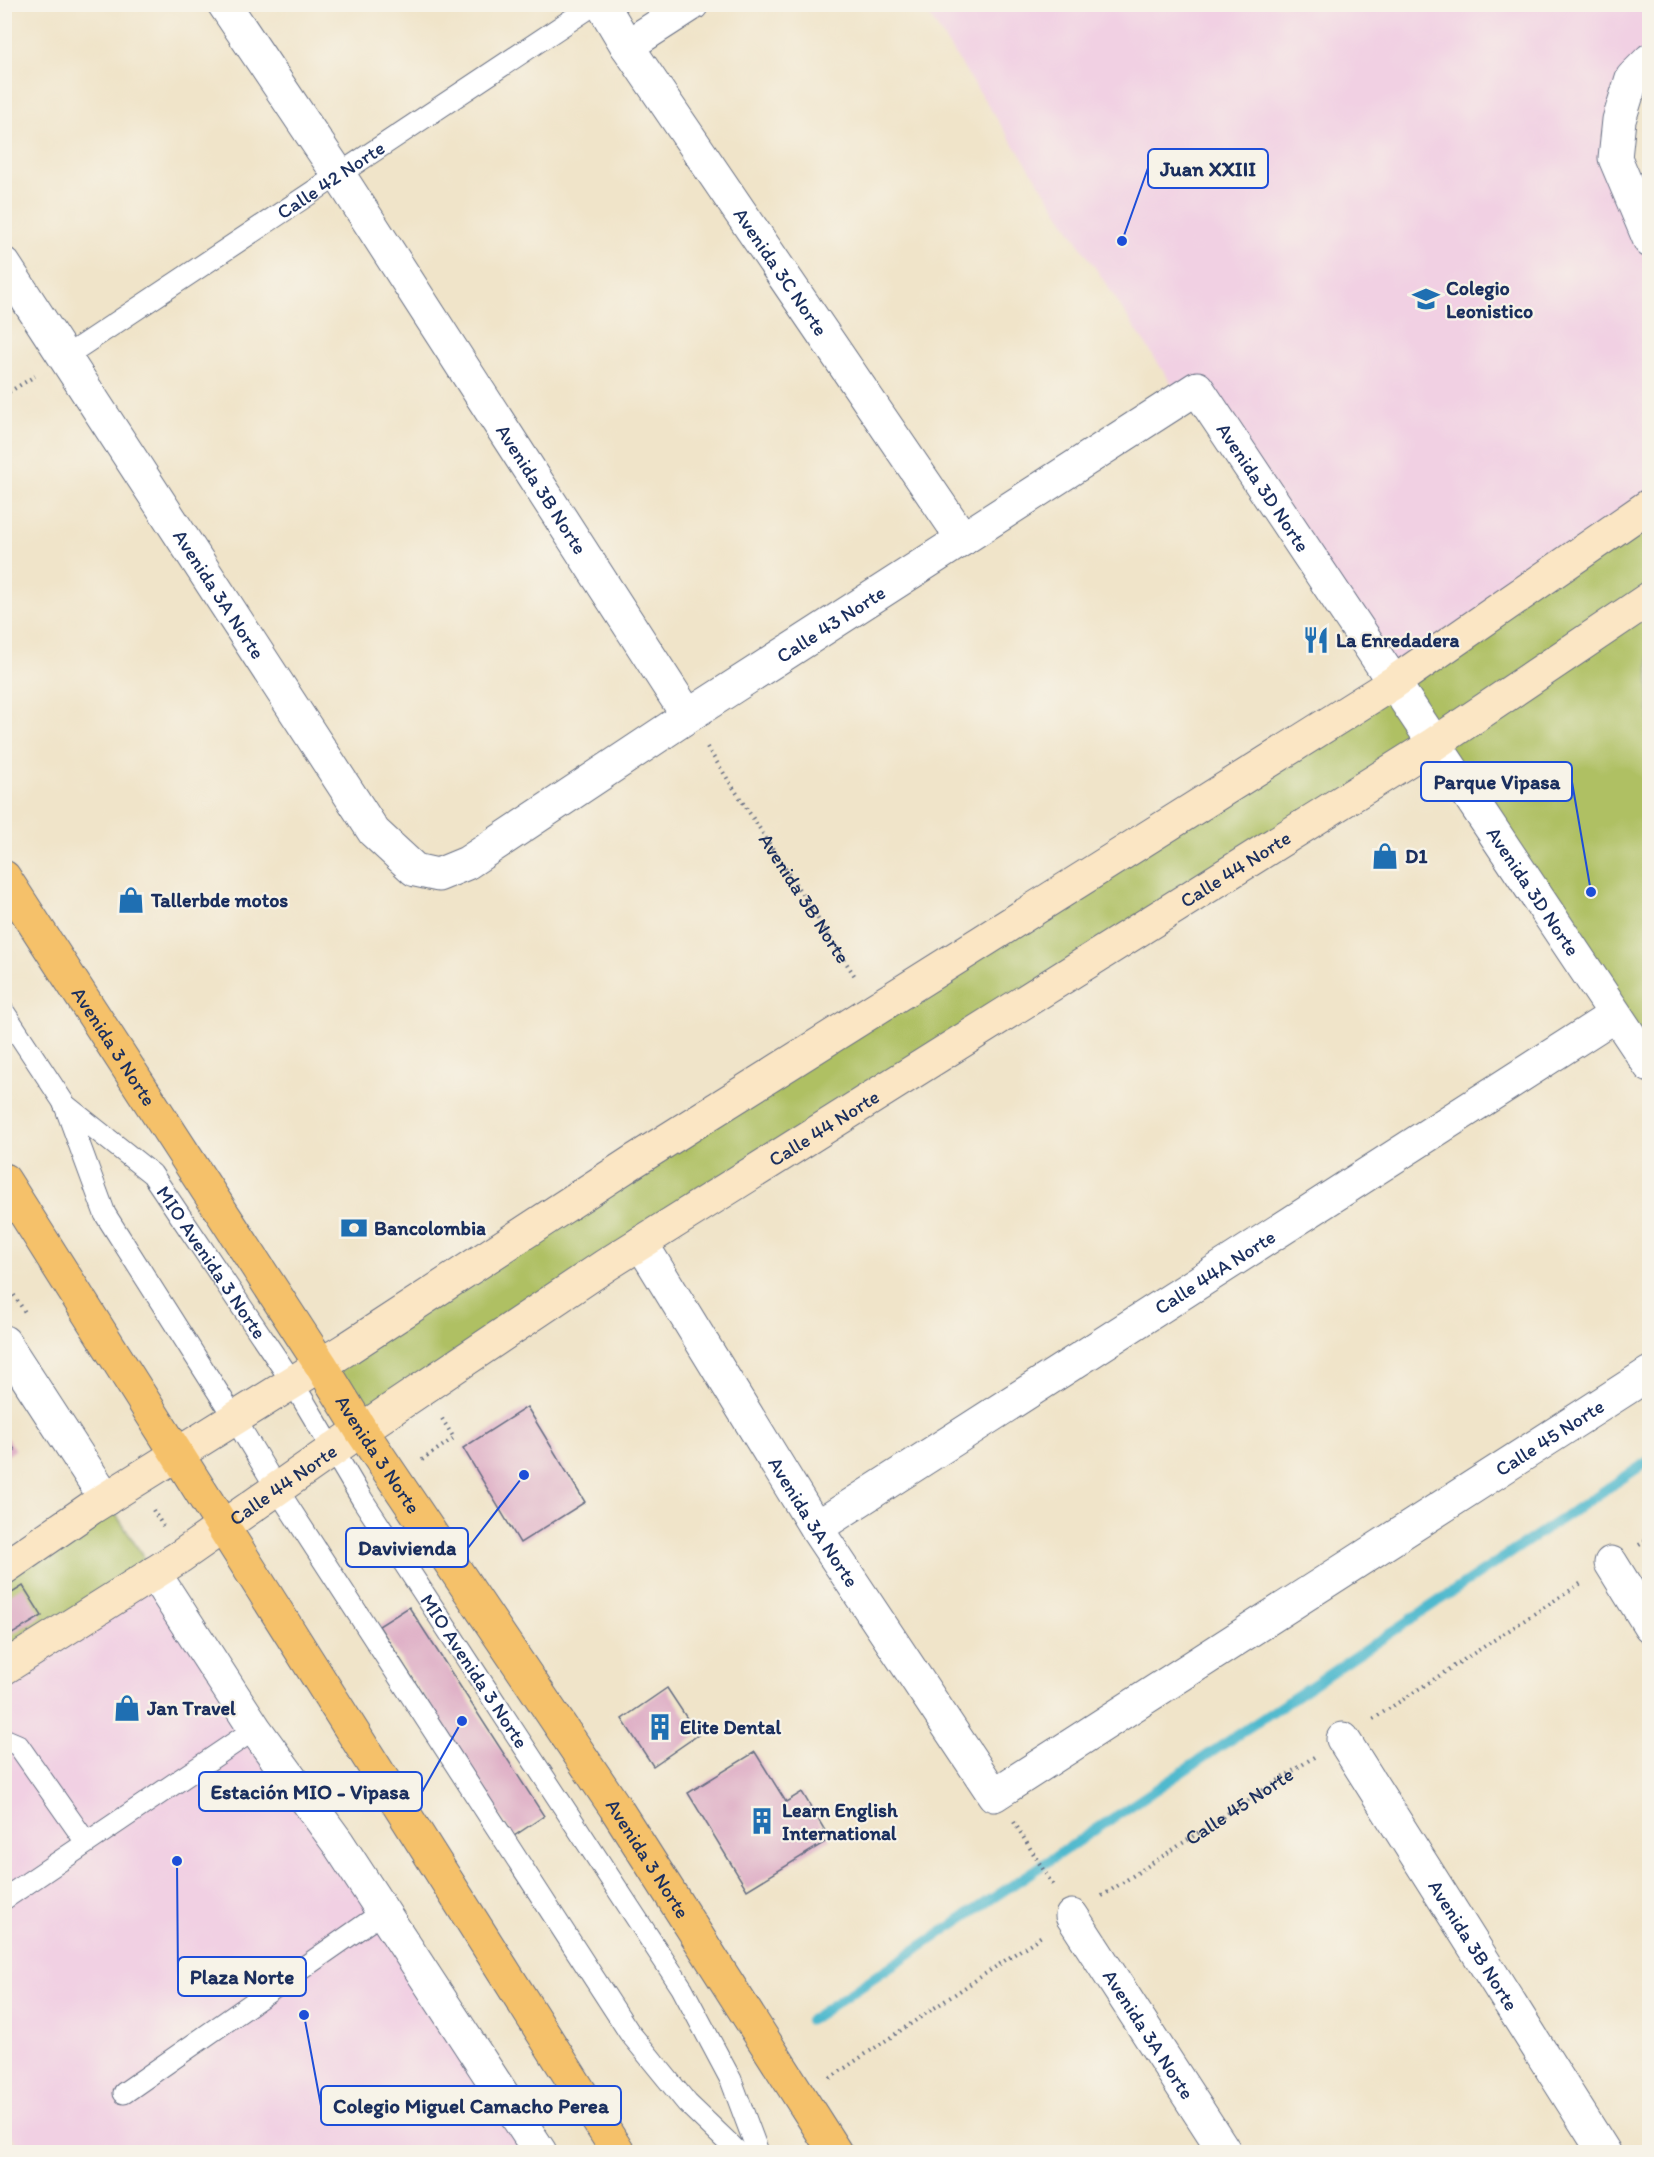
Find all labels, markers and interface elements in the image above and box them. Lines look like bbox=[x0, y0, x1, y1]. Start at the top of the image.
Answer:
street label: Calle 42 Norte bbox=[272, 135, 389, 224]
callout: Juan XXIII bbox=[1148, 149, 1268, 188]
text: Juan XXIII bbox=[1159, 156, 1256, 181]
street label: Avenida 3C Norte bbox=[729, 203, 833, 340]
place label: Colegio Leonistico bbox=[1446, 276, 1533, 323]
school or university icon: Colegio Leonistico bbox=[1411, 284, 1441, 314]
street label: Avenida 3D Norte bbox=[1212, 418, 1315, 556]
street label: Avenida 3B Norte bbox=[491, 420, 592, 559]
street label: Avenida 3A Norte bbox=[168, 525, 270, 663]
street label: Calle 43 Norte bbox=[772, 580, 890, 668]
restaurant icon: La Enredadera bbox=[1301, 625, 1331, 655]
place label: La Enredadera bbox=[1336, 628, 1460, 652]
callout: Parque Vipasa bbox=[1421, 762, 1572, 801]
text: Parque Vipasa bbox=[1433, 769, 1562, 795]
street label: Avenida 3D Norte bbox=[1482, 822, 1585, 960]
street label: Calle 44 Norte bbox=[1176, 825, 1295, 913]
street label: Avenida 3B Norte bbox=[754, 829, 855, 968]
shop icon: D1 bbox=[1370, 841, 1400, 871]
place label: D1 bbox=[1405, 844, 1428, 868]
shop icon: Tallerbde motos bbox=[116, 885, 146, 915]
place label: Tallerbde motos bbox=[150, 888, 288, 912]
street label: Avenida 3 Norte bbox=[67, 982, 161, 1110]
street label: Calle 44 Norte bbox=[764, 1084, 884, 1172]
street label: MIO Avenida 3 Norte bbox=[151, 1181, 272, 1343]
bank icon: Bancolombia bbox=[339, 1213, 369, 1243]
place label: Bancolombia bbox=[374, 1216, 486, 1240]
street label: Calle 44A Norte bbox=[1150, 1224, 1280, 1319]
street label: Avenida 3 Norte bbox=[330, 1391, 426, 1518]
street label: Calle 45 Norte bbox=[1491, 1394, 1608, 1481]
street label: Calle 44 Norte bbox=[225, 1439, 341, 1530]
street label: Avenida 3A Norte bbox=[763, 1452, 864, 1592]
callout: Davivienda bbox=[346, 1528, 468, 1567]
text: Davivienda bbox=[358, 1535, 457, 1560]
street label: MIO Avenida 3 Norte bbox=[415, 1589, 534, 1753]
shop icon: Jan Travel bbox=[112, 1693, 142, 1723]
place label: Jan Travel bbox=[146, 1696, 236, 1720]
building icon: Elite Dental bbox=[645, 1712, 675, 1742]
place label: Elite Dental bbox=[680, 1715, 781, 1739]
street label: Calle 45 Norte bbox=[1181, 1762, 1298, 1850]
callout: Estación MIO - Vipasa bbox=[199, 1772, 422, 1811]
text: Estación MIO - Vipasa bbox=[210, 1779, 411, 1805]
street label: Avenida 3 Norte bbox=[601, 1794, 695, 1923]
place label: Learn English International bbox=[782, 1798, 898, 1845]
building icon: Learn English International bbox=[747, 1806, 777, 1836]
street label: Avenida 3B Norte bbox=[1423, 1875, 1524, 2015]
callout: Plaza Norte bbox=[178, 1957, 306, 1996]
text: Plaza Norte bbox=[190, 1964, 294, 1989]
street label: Avenida 3A Norte bbox=[1098, 1965, 1200, 2104]
callout: Colegio Miguel Camacho Perea bbox=[321, 2086, 621, 2125]
text: Colegio Miguel Camacho Perea bbox=[333, 2093, 610, 2119]

